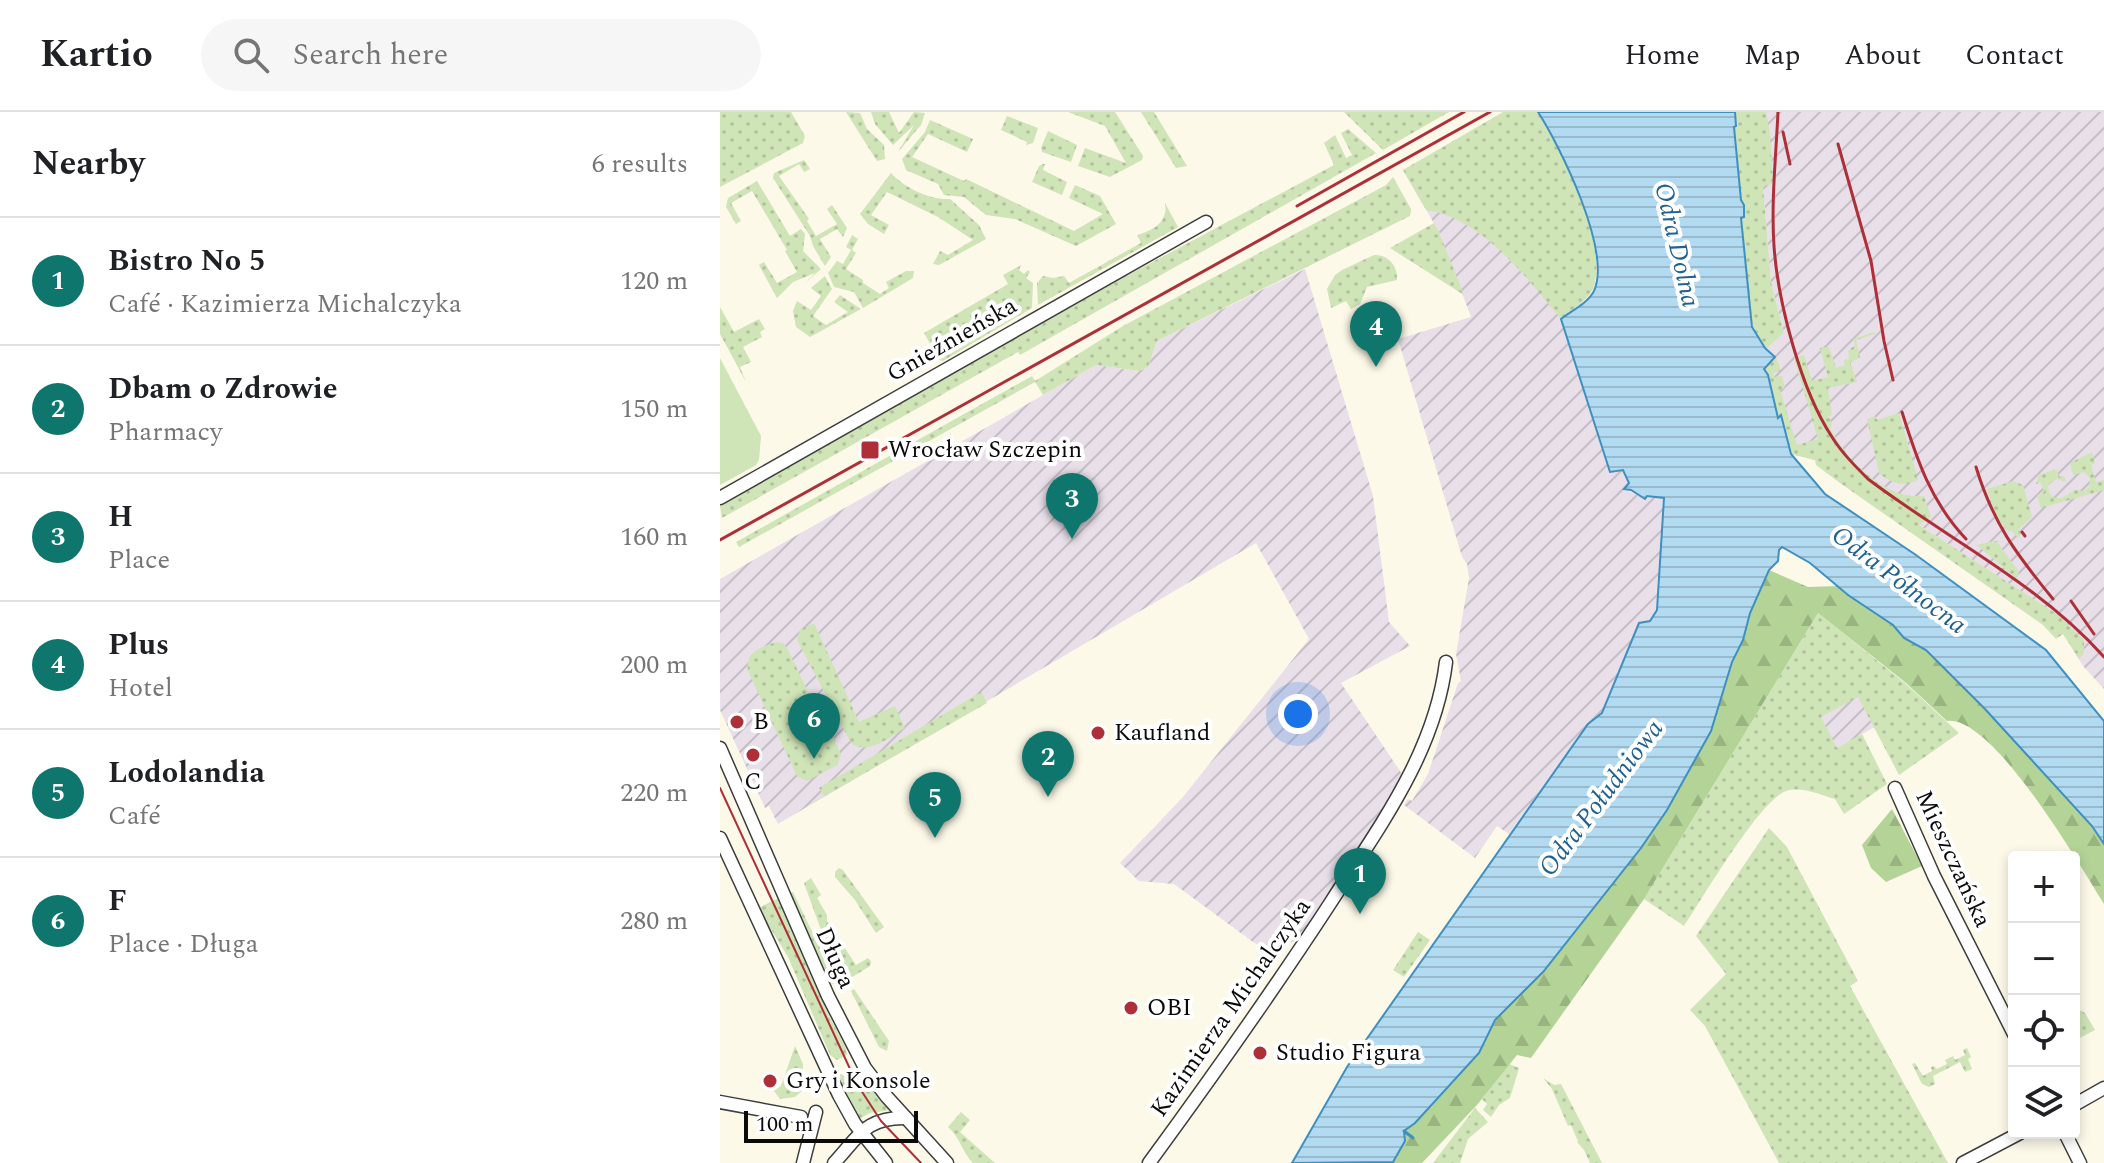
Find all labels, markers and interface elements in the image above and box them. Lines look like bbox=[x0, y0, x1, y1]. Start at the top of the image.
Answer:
search box bbox=[201, 19, 761, 91]
text: Kartio bbox=[40, 26, 153, 84]
text: Search here bbox=[293, 32, 448, 78]
icon: search bbox=[229, 33, 273, 77]
text: Home bbox=[1624, 34, 1700, 77]
text: Map bbox=[1744, 34, 1800, 77]
text: About bbox=[1844, 34, 1921, 77]
text: Contact bbox=[1965, 34, 2064, 77]
text: Nearby bbox=[32, 138, 145, 190]
text: 6 results bbox=[592, 144, 688, 184]
water label: Odra Dolna bbox=[1643, 179, 1711, 311]
text: Bistro No 5 bbox=[108, 238, 266, 284]
text: 1 bbox=[51, 261, 65, 301]
text: 120 m bbox=[620, 261, 688, 301]
text: Café · Kazimierza Michalczyka bbox=[108, 284, 462, 324]
street label: Gnieźnieńska bbox=[880, 288, 1024, 392]
pin: 4 bbox=[1350, 301, 1402, 367]
text: Dbam o Zdrowie bbox=[108, 366, 338, 412]
text: 2 bbox=[51, 389, 65, 429]
text: 150 m bbox=[620, 389, 688, 429]
text: Pharmacy bbox=[108, 412, 223, 452]
place label: Wrocław Szczepin bbox=[888, 432, 1082, 468]
marker: Wrocław Szczepin bbox=[859, 439, 881, 461]
pin: 3 bbox=[1046, 473, 1098, 539]
text: H bbox=[108, 494, 133, 540]
water label: Odra Północna bbox=[1823, 516, 1975, 644]
text: 3 bbox=[51, 517, 65, 557]
text: 160 m bbox=[620, 517, 688, 557]
text: Place bbox=[108, 540, 170, 580]
text: Plus bbox=[108, 622, 169, 668]
text: 4 bbox=[51, 645, 65, 685]
text: 200 m bbox=[620, 645, 688, 685]
text: Hotel bbox=[108, 668, 173, 708]
pin: 6 bbox=[788, 693, 840, 759]
your location bbox=[1278, 694, 1318, 734]
place label: B bbox=[753, 704, 769, 740]
water label: Odra Południowa bbox=[1529, 711, 1673, 885]
marker: B bbox=[728, 713, 746, 731]
place label: Kaufland bbox=[1114, 715, 1210, 751]
marker: Kaufland bbox=[1089, 724, 1107, 742]
pin: 2 bbox=[1022, 731, 1074, 797]
marker: C bbox=[744, 746, 762, 764]
text: Lodolandia bbox=[108, 750, 265, 796]
place label: C bbox=[744, 764, 762, 800]
pin: 5 bbox=[909, 772, 961, 838]
text: 5 bbox=[51, 773, 65, 813]
text: 220 m bbox=[620, 773, 688, 813]
street label: Mieszczańska bbox=[1906, 785, 2001, 934]
text: Café bbox=[108, 796, 161, 836]
pin: 1 bbox=[1334, 848, 1386, 914]
map controls bbox=[2008, 851, 2080, 1139]
button: + bbox=[2008, 851, 2080, 923]
text: F bbox=[108, 878, 127, 924]
street label: Kazimierza Michalczyka bbox=[1142, 891, 1320, 1125]
text: 6 bbox=[51, 901, 65, 941]
text: 280 m bbox=[620, 901, 688, 941]
street label: Długa bbox=[806, 922, 865, 995]
button: − bbox=[2008, 923, 2080, 995]
text: Place · Długa bbox=[108, 924, 259, 964]
place label: OBI bbox=[1147, 990, 1192, 1026]
button: locate bbox=[2008, 995, 2080, 1067]
marker: OBI bbox=[1122, 999, 1140, 1017]
place label: Studio Figura bbox=[1276, 1035, 1421, 1071]
marker: Studio Figura bbox=[1251, 1044, 1269, 1062]
place label: Gry i Konsole bbox=[786, 1063, 931, 1099]
button: layers bbox=[2008, 1067, 2080, 1139]
marker: Gry i Konsole bbox=[761, 1072, 779, 1090]
scale bar bbox=[744, 1107, 918, 1143]
text: 100 m bbox=[756, 1108, 813, 1141]

